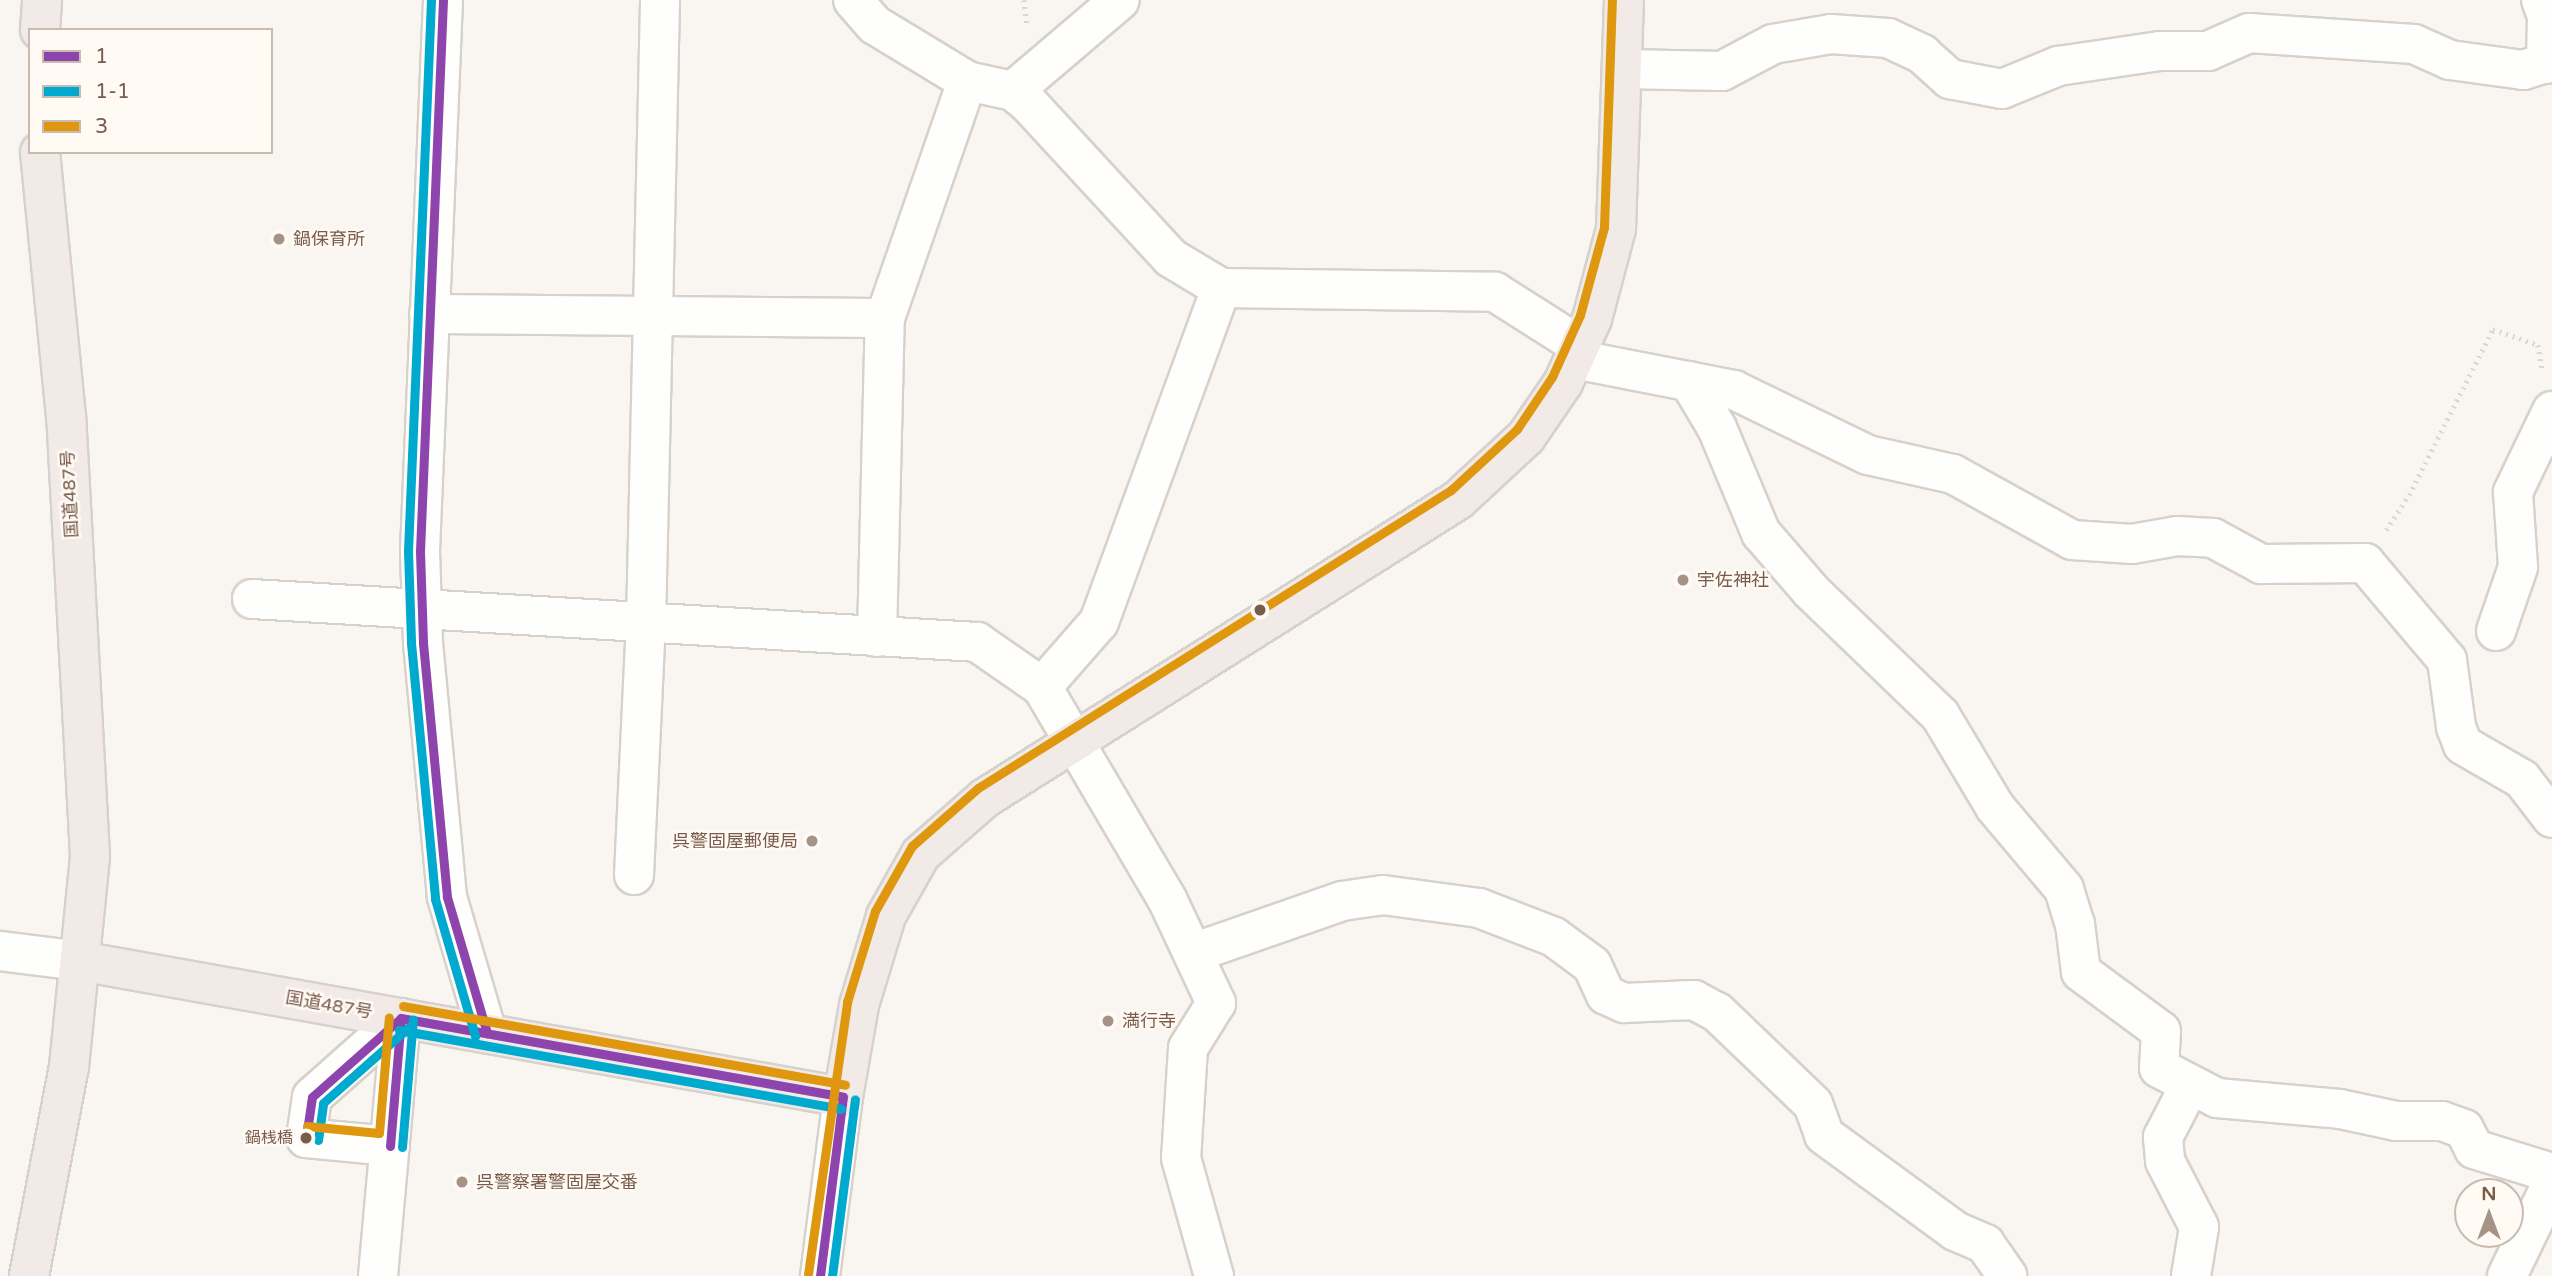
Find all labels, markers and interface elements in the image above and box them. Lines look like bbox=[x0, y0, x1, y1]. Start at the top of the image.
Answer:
legend bbox=[28, 28, 273, 154]
text: 1 bbox=[95, 44, 108, 69]
text: 1-1 bbox=[95, 79, 130, 104]
text: 3 bbox=[95, 114, 108, 139]
place label: 鍋保育所 bbox=[293, 228, 365, 250]
marker: 鍋保育所 bbox=[271, 231, 287, 247]
street label: 国道487号 bbox=[57, 450, 83, 538]
place label: 宇佐神社 bbox=[1697, 569, 1769, 591]
marker: 宇佐神社 bbox=[1675, 572, 1691, 588]
unlabelled marker bbox=[1253, 603, 1267, 617]
place label: 呉警固屋郵便局 bbox=[672, 830, 798, 852]
marker: 呉警固屋郵便局 bbox=[804, 833, 820, 849]
street label: 国道487号 bbox=[284, 987, 374, 1023]
place label: 満行寺 bbox=[1122, 1010, 1176, 1032]
marker: 満行寺 bbox=[1100, 1013, 1116, 1029]
place label: 鍋桟橋 bbox=[245, 1128, 293, 1148]
marker: 鍋桟橋 bbox=[299, 1131, 313, 1145]
place label: 呉警察署警固屋交番 bbox=[476, 1171, 638, 1193]
marker: 呉警察署警固屋交番 bbox=[454, 1174, 470, 1190]
north arrow bbox=[2454, 1178, 2524, 1248]
text: N bbox=[2481, 1183, 2497, 1205]

